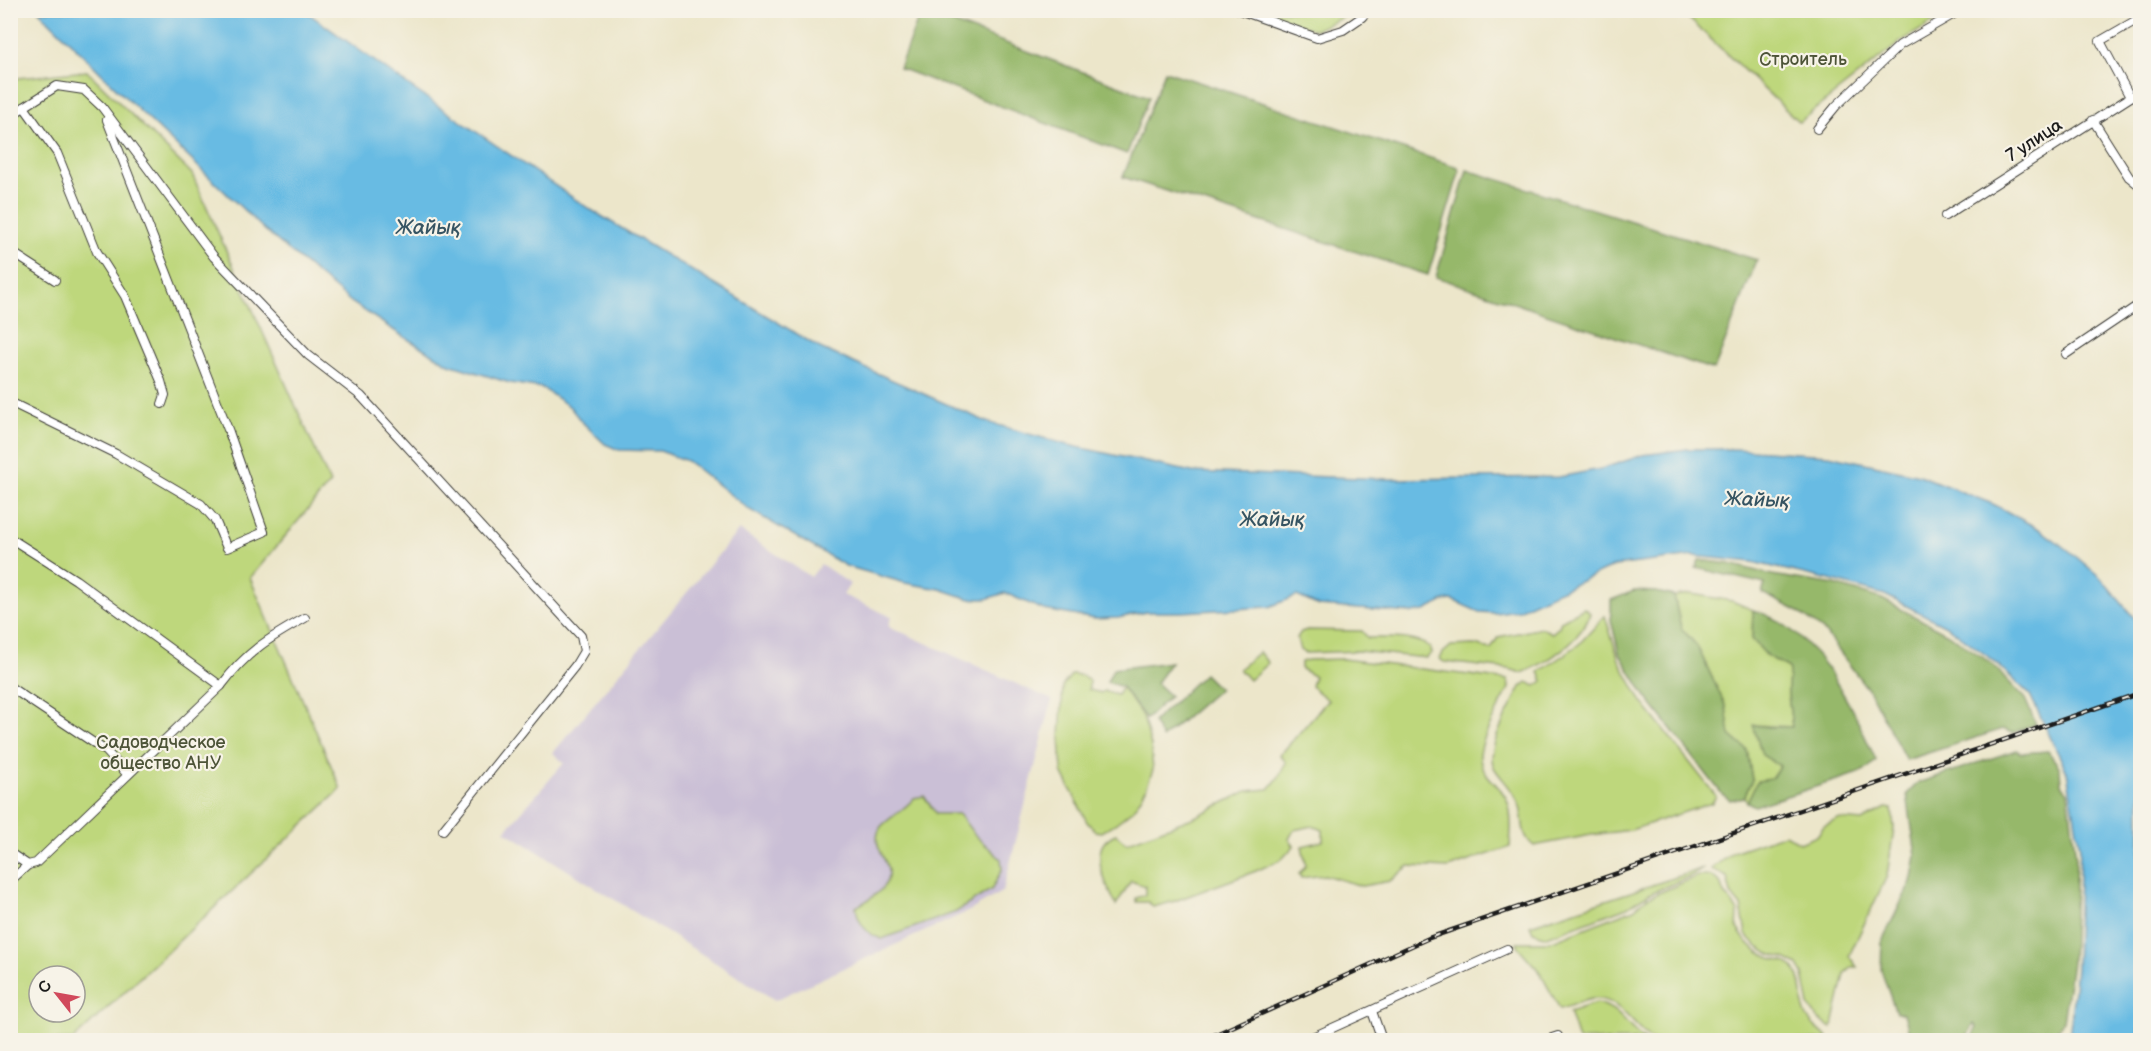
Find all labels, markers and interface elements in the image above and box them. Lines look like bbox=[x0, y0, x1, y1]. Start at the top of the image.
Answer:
park label: Строитель bbox=[1759, 49, 1847, 70]
street label: 7 улица bbox=[2002, 114, 2066, 166]
water label: Жайық bbox=[394, 216, 462, 240]
water label: Жайық bbox=[1723, 487, 1791, 513]
water label: Жайық bbox=[1238, 508, 1306, 532]
park label: Садоводческое общество АНУ bbox=[96, 732, 226, 774]
north arrow bbox=[27, 964, 87, 1024]
text: С bbox=[34, 977, 56, 997]

